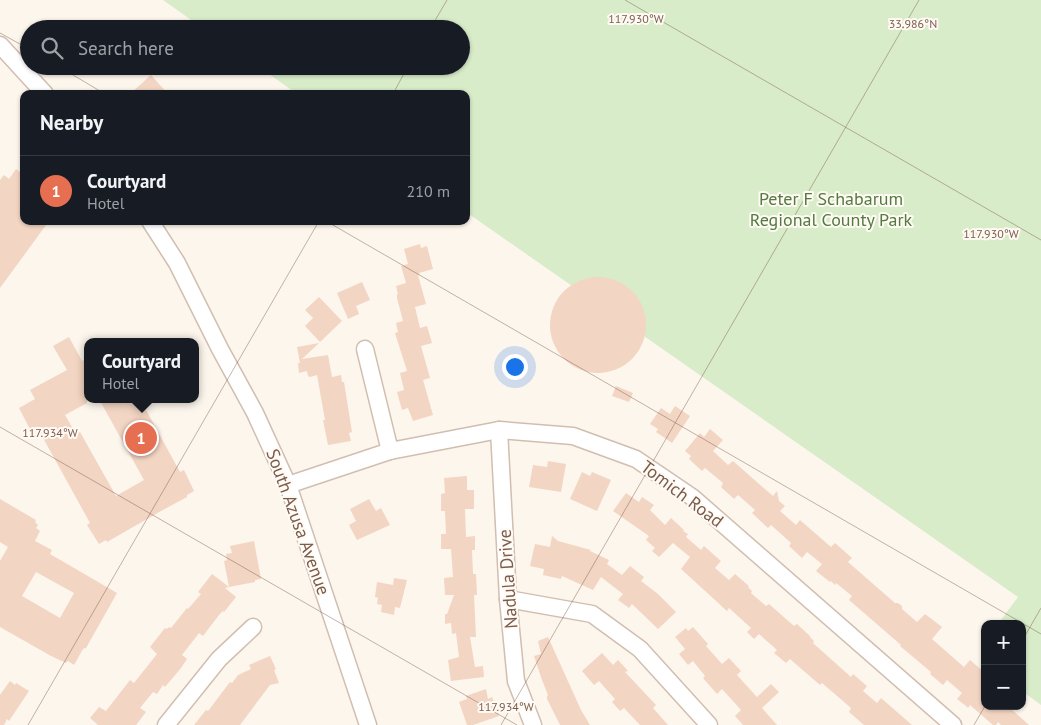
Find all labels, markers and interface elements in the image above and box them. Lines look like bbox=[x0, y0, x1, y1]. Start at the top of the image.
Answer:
text: 117.930°W bbox=[608, 11, 664, 26]
text: 33.986°N bbox=[889, 16, 937, 31]
search box bbox=[20, 20, 470, 75]
icon: search bbox=[38, 34, 66, 62]
text: Search here bbox=[78, 36, 174, 60]
text: Nearby bbox=[40, 109, 103, 136]
text: Courtyard bbox=[87, 169, 166, 193]
text: 1 bbox=[51, 181, 61, 201]
text: 210 m bbox=[407, 181, 450, 201]
park label: Peter F Schabarum Regional County Park bbox=[750, 187, 913, 231]
text: Hotel bbox=[87, 193, 124, 213]
text: 117.930°W bbox=[963, 226, 1019, 241]
popup bbox=[84, 338, 199, 403]
text: Courtyard bbox=[102, 349, 181, 373]
your location bbox=[502, 354, 528, 380]
text: Hotel bbox=[102, 373, 139, 393]
pin: 1 bbox=[125, 419, 157, 457]
text: 117.934°W bbox=[22, 425, 78, 440]
street label: South Azusa Avenue bbox=[261, 446, 336, 598]
street label: Tomich Road bbox=[636, 455, 728, 532]
street label: Nadula Drive bbox=[493, 528, 522, 630]
map controls bbox=[981, 620, 1026, 710]
button: + bbox=[981, 620, 1026, 665]
button: − bbox=[981, 665, 1026, 710]
text: 117.934°W bbox=[478, 699, 534, 714]

